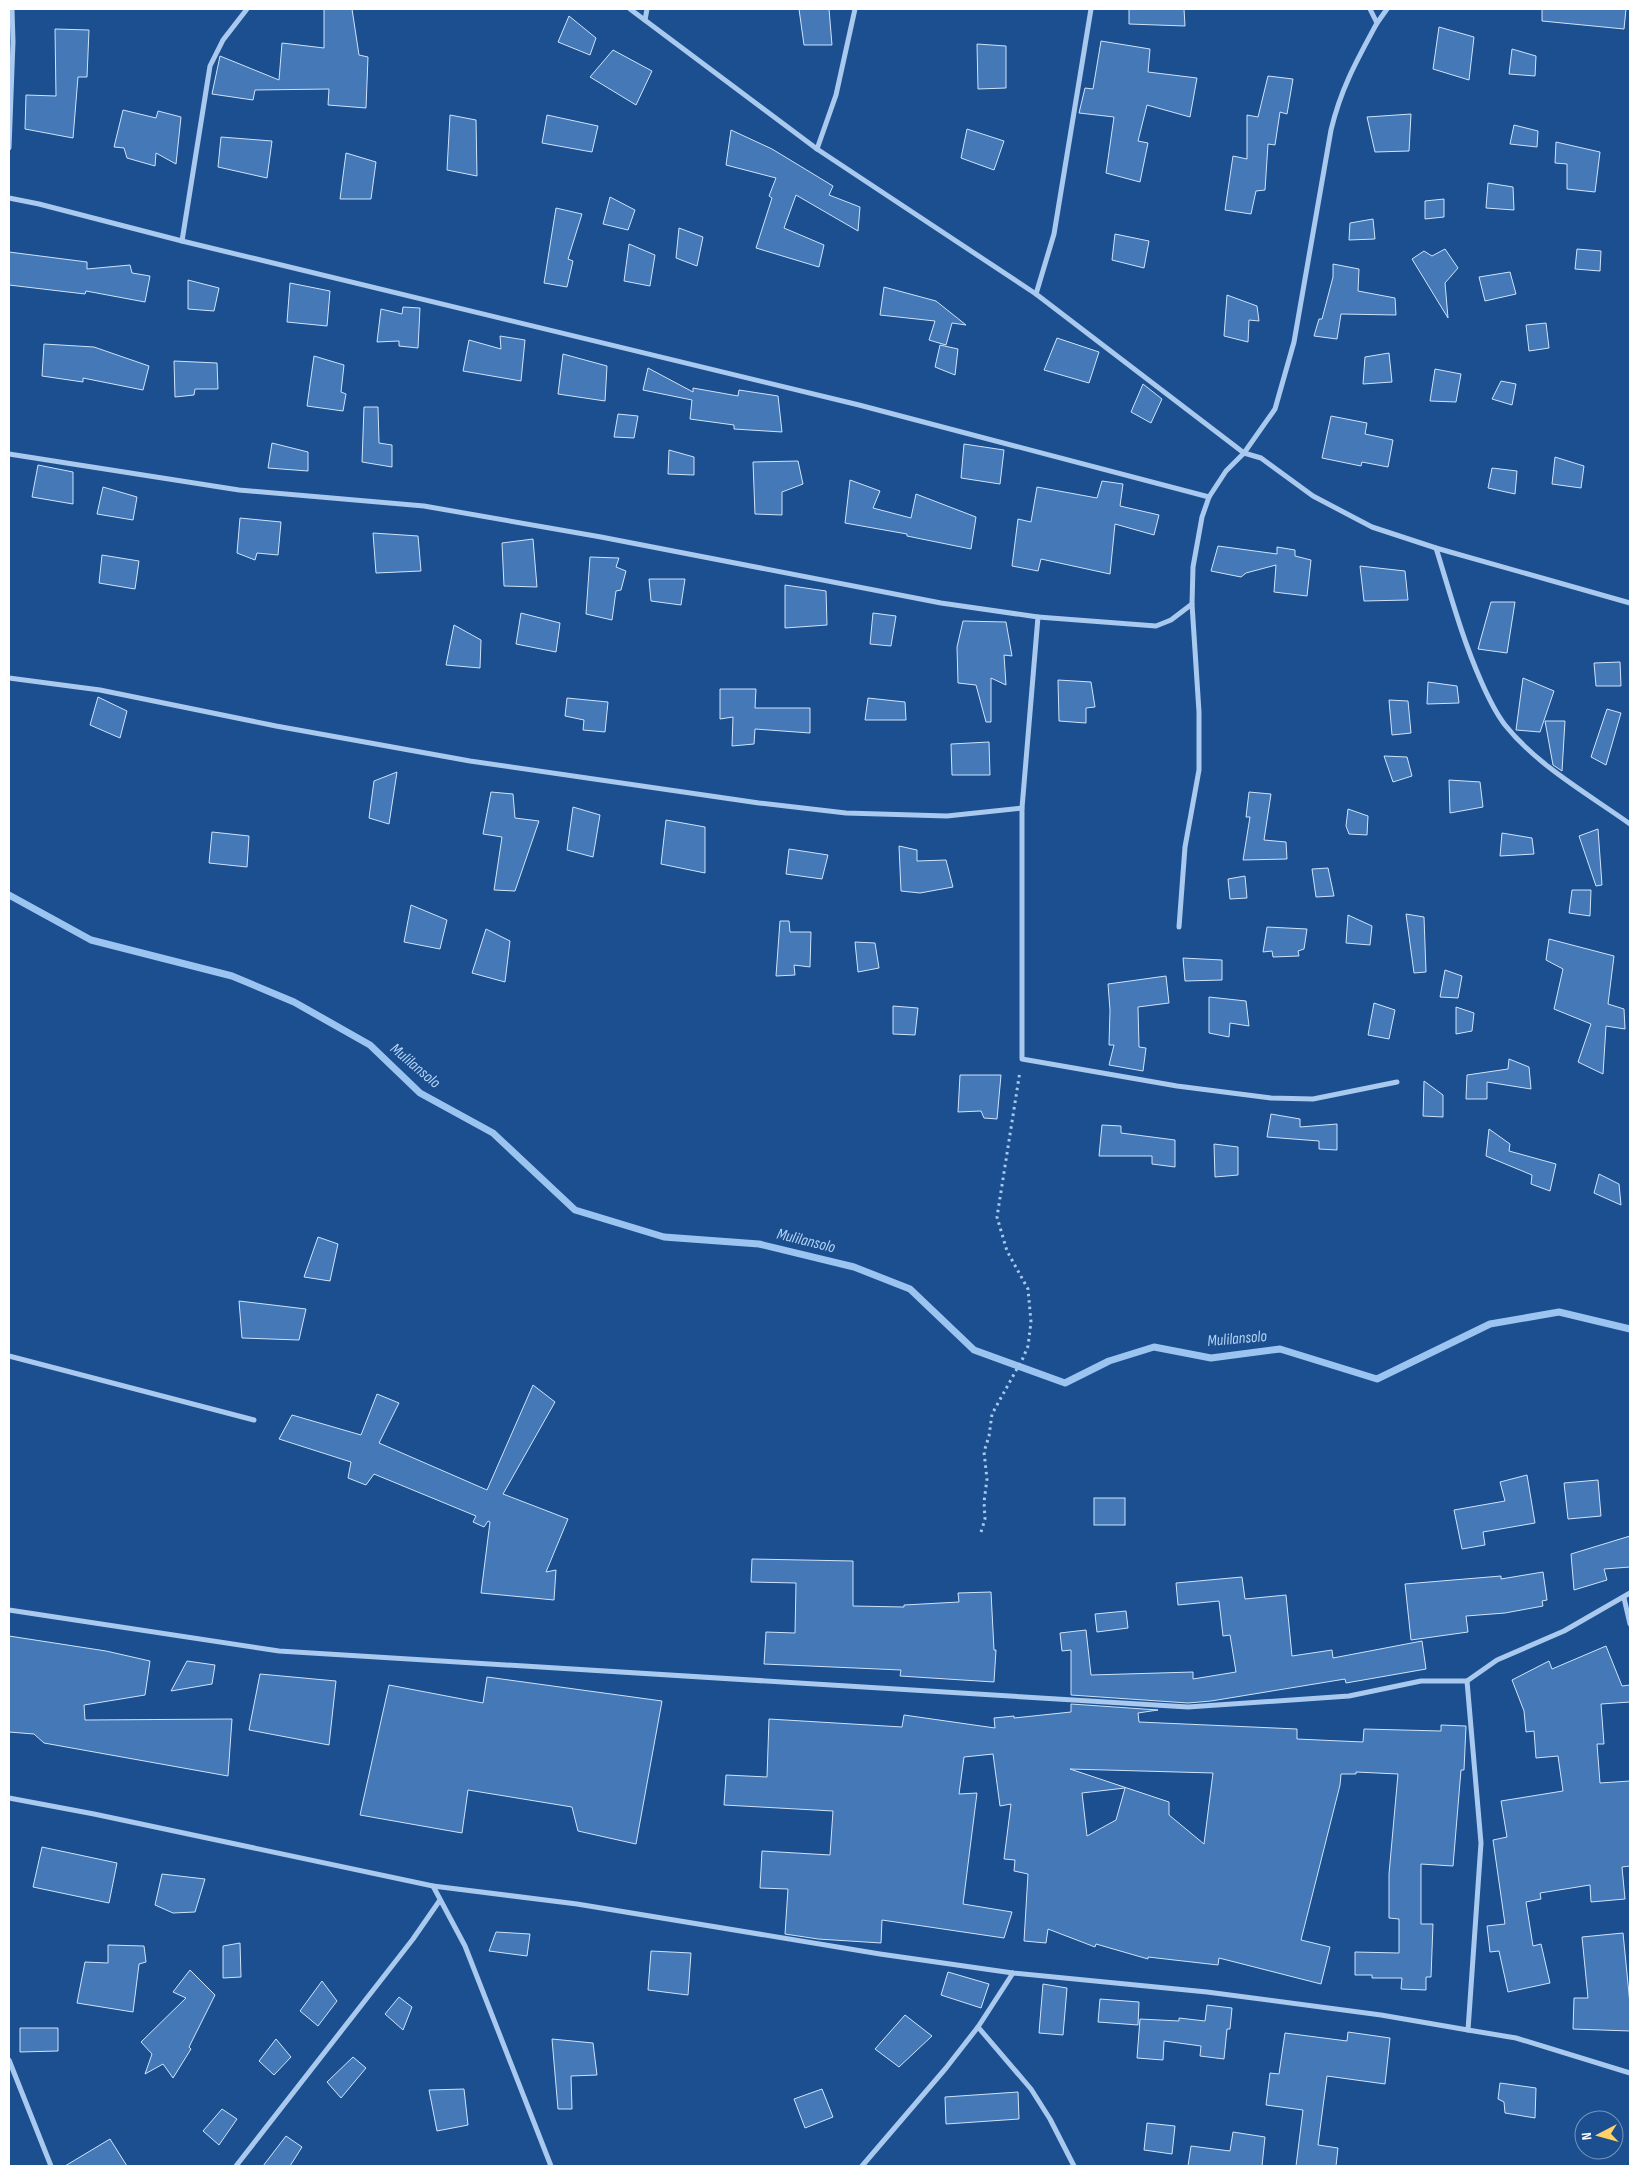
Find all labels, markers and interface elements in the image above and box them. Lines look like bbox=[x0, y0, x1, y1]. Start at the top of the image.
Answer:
water label: Mulilansolo bbox=[386, 1040, 444, 1093]
water label: Mulilansolo bbox=[775, 1225, 838, 1258]
water label: Mulilansolo bbox=[1206, 1327, 1268, 1351]
north arrow bbox=[1574, 2110, 1624, 2160]
text: N bbox=[1578, 2132, 1595, 2141]

